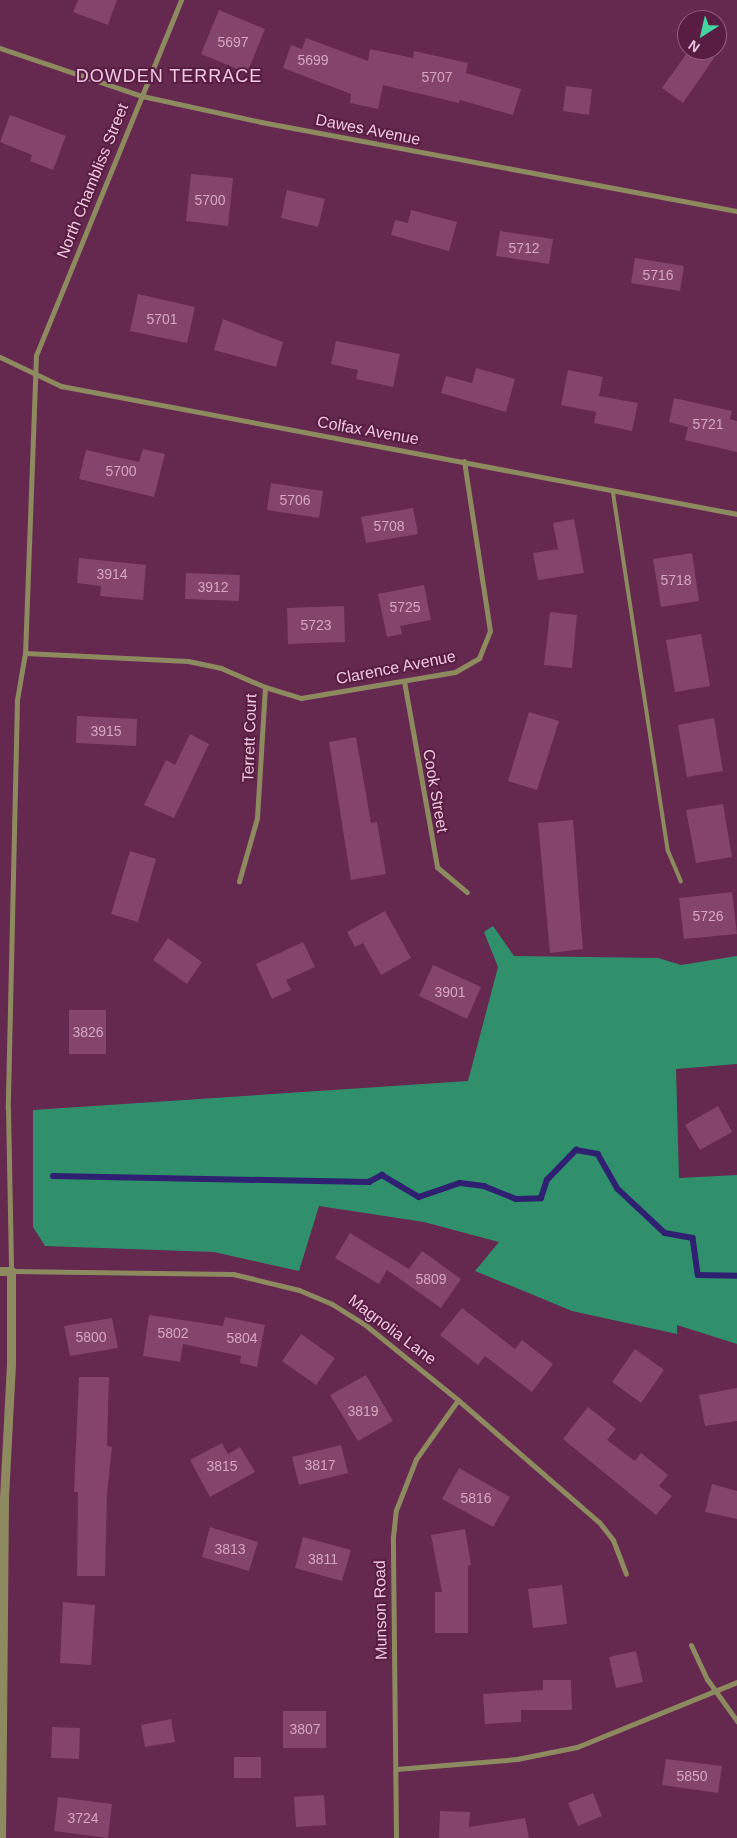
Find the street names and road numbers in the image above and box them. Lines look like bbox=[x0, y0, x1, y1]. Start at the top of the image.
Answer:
street label: North Chambliss Street bbox=[53, 101, 133, 261]
street label: Dawes Avenue bbox=[313, 110, 423, 150]
street label: Colfax Avenue bbox=[315, 413, 421, 449]
street label: Clarence Avenue bbox=[334, 647, 458, 689]
street label: Terrett Court bbox=[239, 693, 261, 783]
street label: Cook Street bbox=[418, 748, 452, 834]
street label: Magnolia Lane bbox=[344, 1291, 440, 1369]
street label: Munson Road bbox=[371, 1560, 391, 1660]

